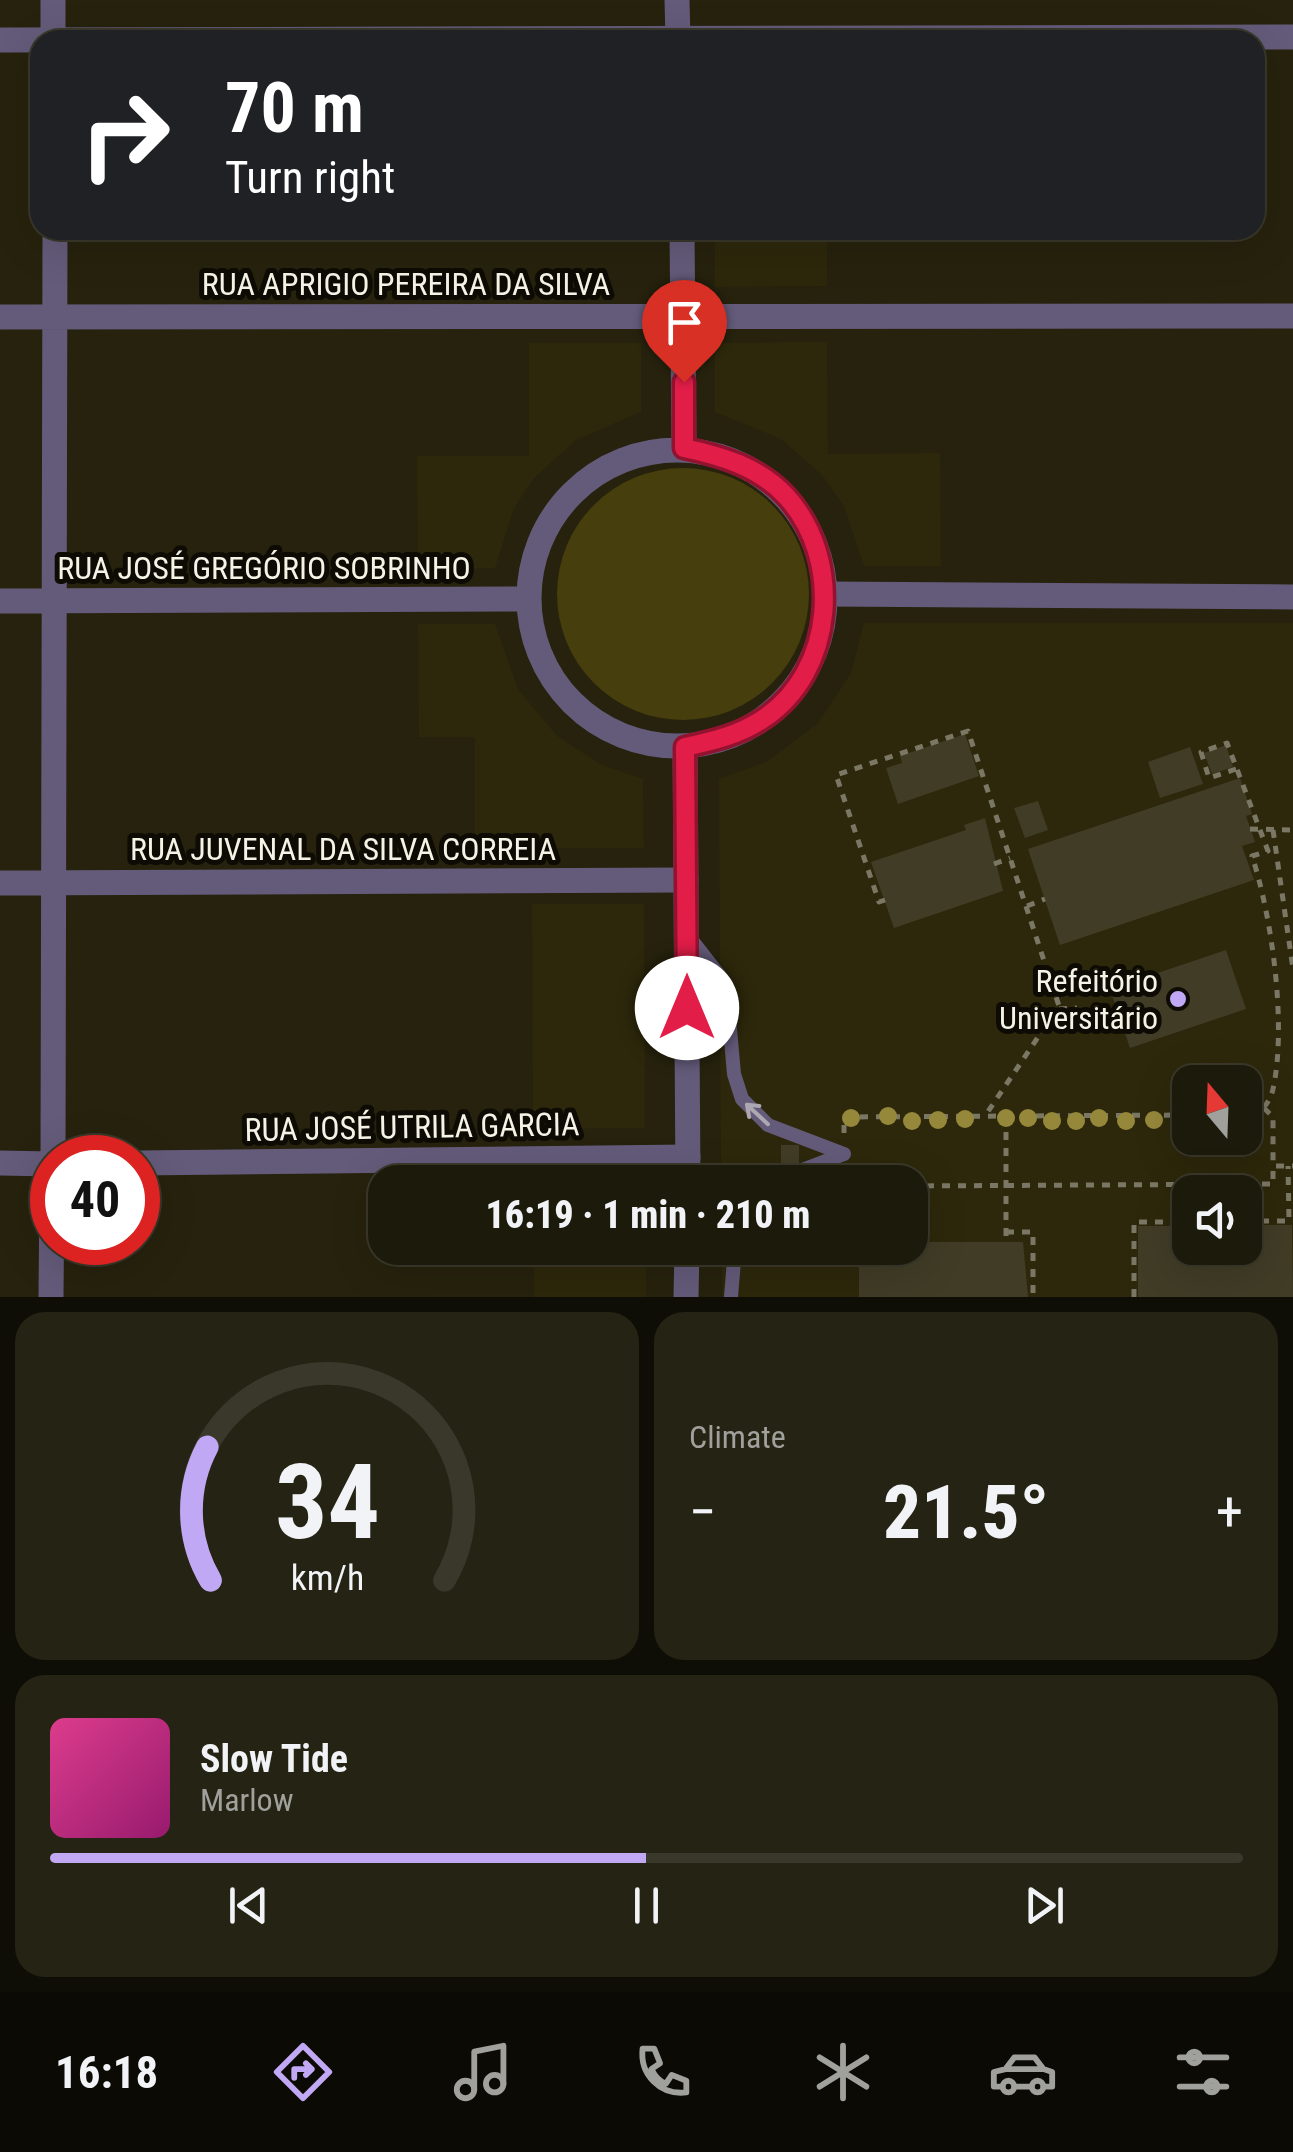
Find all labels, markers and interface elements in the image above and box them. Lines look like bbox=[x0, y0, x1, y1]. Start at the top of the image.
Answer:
text: 70 m bbox=[225, 67, 364, 149]
icon: right bbox=[60, 70, 190, 200]
text: Turn right bbox=[225, 151, 395, 204]
street label: RUA APRIGIO PEREIRA DA SILVA bbox=[202, 265, 610, 303]
pin bbox=[642, 280, 727, 383]
icon: arrive bbox=[657, 295, 712, 350]
street label: RUA JOSÉ GREGÓRIO SOBRINHO bbox=[57, 549, 471, 587]
street label: RUA JUVENAL DA SILVA CORREIA bbox=[130, 830, 556, 868]
position arrow bbox=[635, 956, 739, 1060]
place label: Refeitório Universitário bbox=[999, 962, 1158, 1037]
marker: Refeitório Universitário bbox=[1167, 988, 1189, 1010]
north arrow bbox=[1172, 1065, 1262, 1155]
map controls bbox=[1172, 1065, 1262, 1265]
one-way arrow bbox=[745, 1102, 769, 1126]
street label: RUA JOSÉ UTRILA GARCIA bbox=[244, 1105, 580, 1149]
speed limit sign: 40 bbox=[30, 1135, 160, 1265]
button: sound bbox=[1172, 1175, 1262, 1265]
text: 16:19 · 1 min · 210 m bbox=[486, 1193, 810, 1237]
text: Climate bbox=[689, 1418, 786, 1456]
text: 34 bbox=[274, 1442, 380, 1563]
text: 21.5° bbox=[883, 1468, 1049, 1556]
text: − bbox=[689, 1480, 717, 1544]
text: + bbox=[1216, 1480, 1243, 1544]
text: km/h bbox=[290, 1557, 364, 1599]
text: Slow Tide bbox=[200, 1737, 348, 1781]
text: Marlow bbox=[200, 1781, 293, 1819]
icon: previous bbox=[221, 1878, 276, 1933]
icon: pause bbox=[619, 1878, 674, 1933]
icon: next bbox=[1017, 1878, 1072, 1933]
icon: directions bbox=[268, 2037, 338, 2107]
icon: music bbox=[448, 2037, 518, 2107]
icon: phone bbox=[628, 2037, 698, 2107]
icon: climate bbox=[808, 2037, 878, 2107]
icon: car bbox=[988, 2037, 1058, 2107]
icon: filters bbox=[1168, 2037, 1238, 2107]
text: 16:18 bbox=[55, 2046, 158, 2099]

